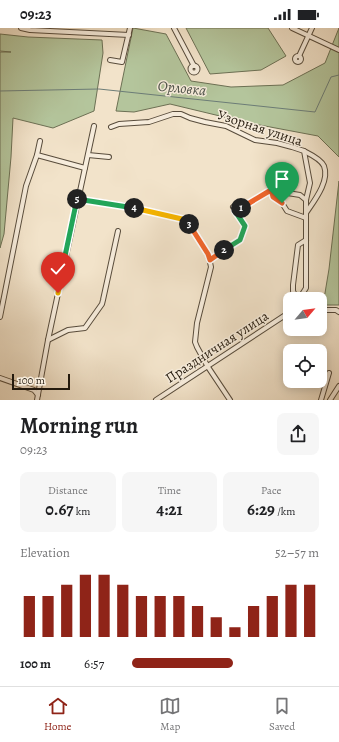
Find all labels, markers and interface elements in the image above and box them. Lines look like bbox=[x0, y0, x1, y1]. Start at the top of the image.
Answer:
text: 09:23 bbox=[20, 4, 52, 24]
water label: Орловка bbox=[157, 76, 207, 100]
street label: Узорная улица bbox=[215, 105, 305, 151]
pin bbox=[265, 162, 299, 203]
icon: arrive bbox=[271, 168, 293, 190]
pin: 5 bbox=[67, 189, 87, 209]
text: 5 bbox=[75, 191, 79, 206]
pin: 4 bbox=[124, 198, 144, 218]
pin: 1 bbox=[231, 198, 251, 218]
text: 4 bbox=[131, 200, 137, 215]
text: 1 bbox=[239, 200, 243, 215]
pin: 3 bbox=[179, 214, 199, 234]
text: 3 bbox=[187, 216, 191, 231]
pin: 2 bbox=[214, 240, 234, 260]
text: 2 bbox=[221, 242, 227, 257]
pin bbox=[41, 252, 75, 293]
icon: check bbox=[47, 258, 69, 280]
north arrow bbox=[283, 292, 327, 336]
map controls bbox=[283, 292, 327, 388]
street label: Праздничная улица bbox=[162, 306, 273, 388]
button: locate bbox=[283, 344, 327, 388]
scale bar bbox=[12, 372, 70, 391]
text: 100 m bbox=[18, 373, 45, 388]
text: Morning run bbox=[20, 411, 138, 441]
button: share bbox=[277, 413, 319, 455]
text: 09:23 bbox=[20, 441, 48, 458]
text: Distance bbox=[48, 483, 88, 498]
text: Time bbox=[158, 483, 181, 498]
text: Pace bbox=[261, 483, 281, 498]
text: 0.67 bbox=[45, 498, 74, 521]
text: 4:21 bbox=[156, 498, 183, 521]
text: 6:29 bbox=[247, 498, 275, 521]
text: km bbox=[74, 504, 90, 519]
text: /km bbox=[275, 504, 295, 519]
text: Elevation bbox=[20, 544, 70, 561]
text: 52–57 m bbox=[275, 544, 319, 561]
text: 100 m bbox=[20, 655, 51, 672]
text: 6:57 bbox=[84, 655, 104, 672]
tab: Home bbox=[44, 695, 72, 734]
tab: Map bbox=[159, 695, 181, 734]
tab: Saved bbox=[269, 695, 295, 734]

